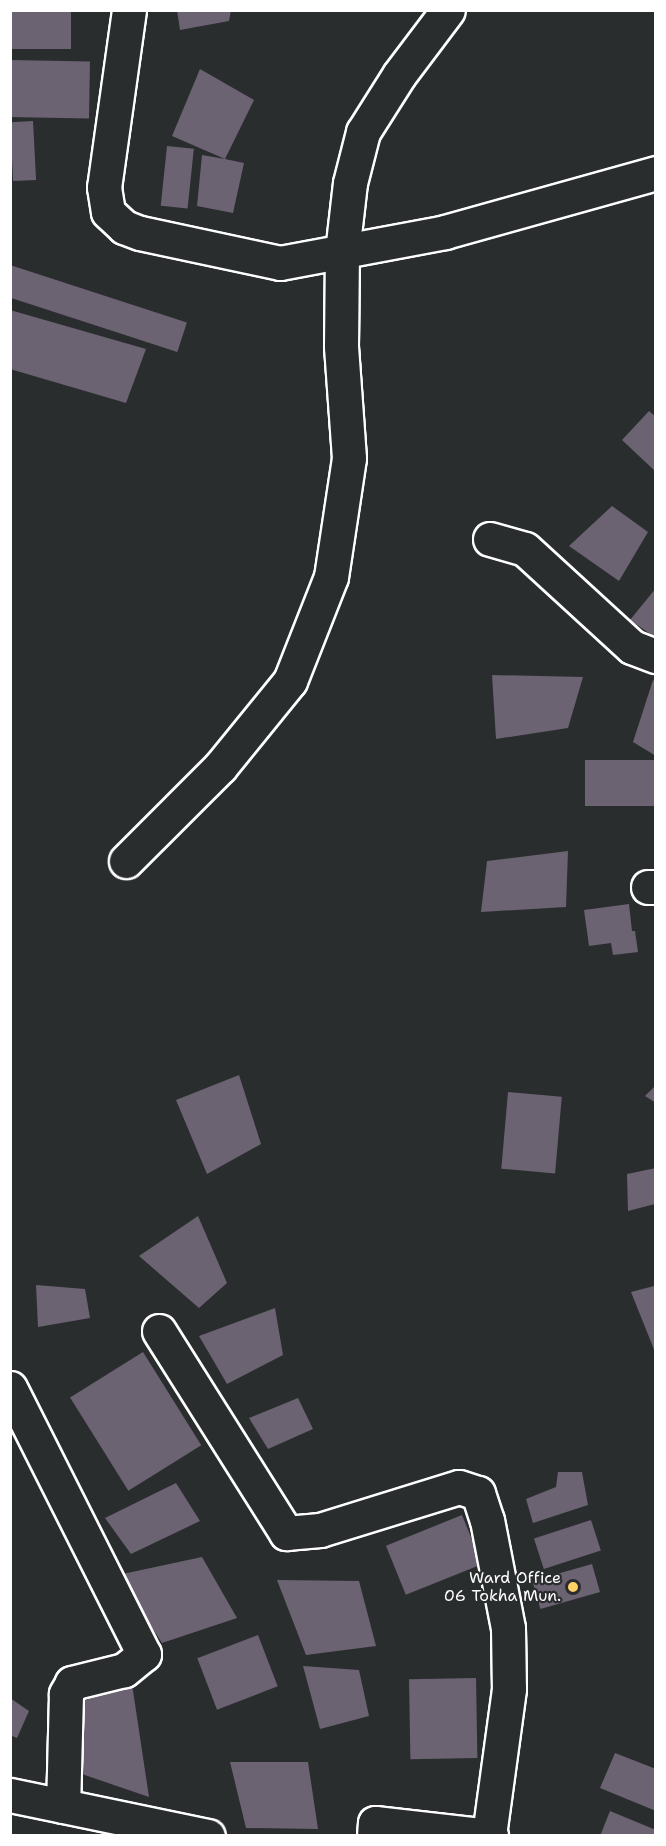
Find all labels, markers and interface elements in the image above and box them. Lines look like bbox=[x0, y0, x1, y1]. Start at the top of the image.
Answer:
place label: Ward Office 06 Tokha Mun. bbox=[444, 1568, 561, 1606]
marker: Ward Office 06 Tokha Mun. bbox=[566, 1580, 580, 1594]

